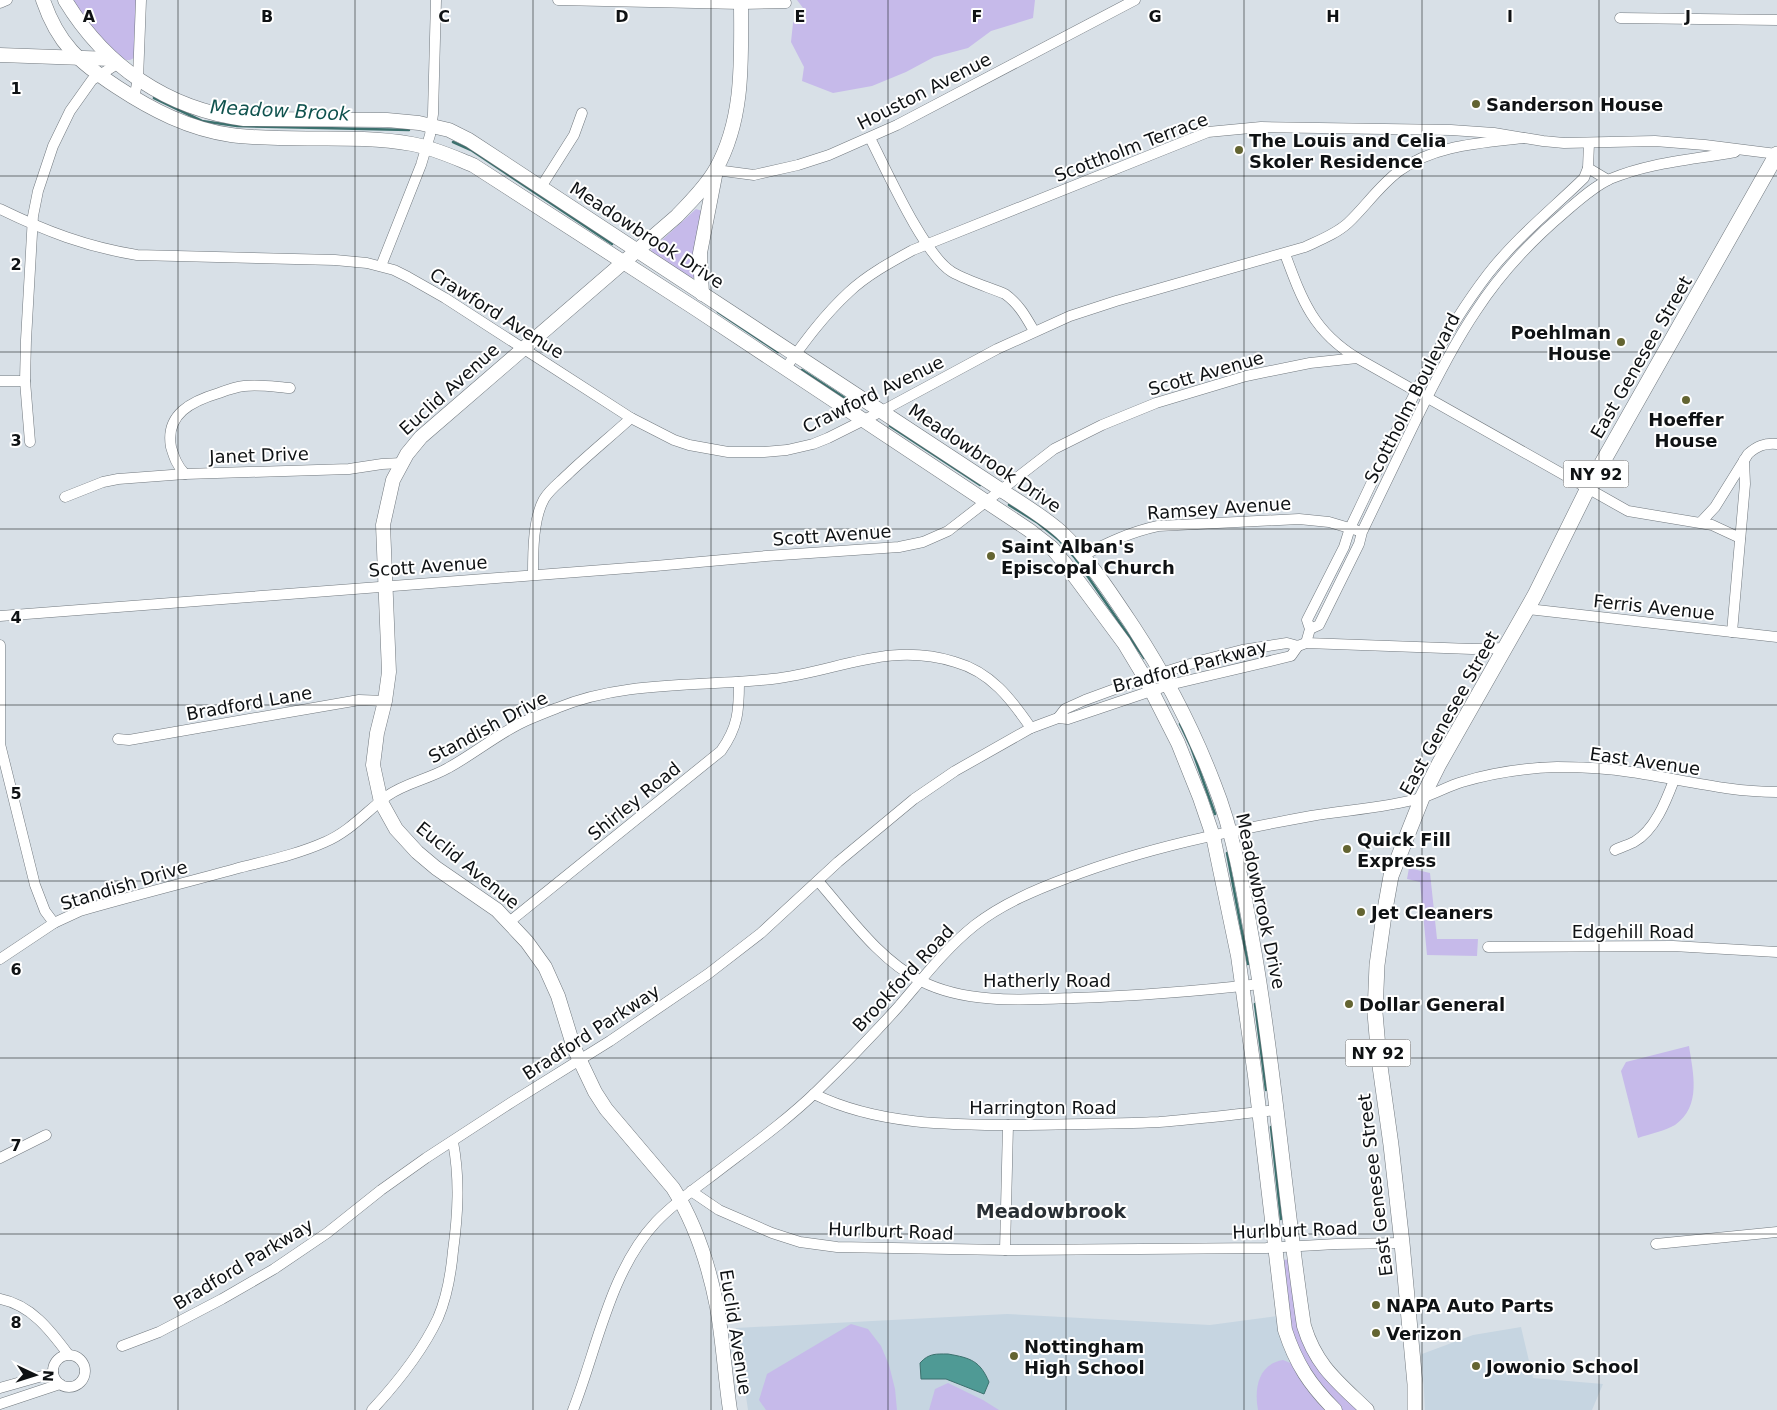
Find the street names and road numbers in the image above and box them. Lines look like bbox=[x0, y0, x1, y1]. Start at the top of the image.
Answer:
street label: Houston Avenue bbox=[854, 48, 994, 134]
street label: Scottholm Terrace bbox=[1051, 108, 1211, 186]
street label: Meadowbrook Drive bbox=[566, 177, 728, 293]
street label: Crawford Avenue bbox=[426, 263, 568, 363]
street label: East Genesee Street bbox=[1586, 272, 1696, 442]
street label: Scottholm Boulevard bbox=[1360, 309, 1464, 487]
street label: Euclid Avenue bbox=[395, 339, 503, 439]
street label: Scott Avenue bbox=[1146, 346, 1266, 400]
street label: Crawford Avenue bbox=[799, 351, 947, 437]
street label: Meadowbrook Drive bbox=[905, 399, 1065, 517]
street label: Janet Drive bbox=[208, 443, 309, 467]
road number: NY 92 bbox=[1564, 460, 1628, 488]
street label: Ramsey Avenue bbox=[1146, 492, 1292, 524]
street label: Scott Avenue bbox=[772, 520, 892, 550]
street label: Scott Avenue bbox=[368, 551, 488, 581]
street label: Ferris Avenue bbox=[1592, 590, 1716, 624]
street label: East Genesee Street bbox=[1395, 627, 1503, 799]
street label: Bradford Parkway bbox=[1110, 635, 1270, 697]
street label: Bradford Lane bbox=[184, 682, 314, 724]
street label: Standish Drive bbox=[425, 687, 551, 767]
street label: East Avenue bbox=[1588, 743, 1702, 779]
street label: Shirley Road bbox=[584, 757, 684, 845]
street label: Meadowbrook Drive bbox=[1232, 811, 1290, 991]
street label: Euclid Avenue bbox=[412, 817, 524, 913]
street label: Standish Drive bbox=[58, 856, 190, 914]
street label: Brookford Road bbox=[848, 920, 958, 1036]
street label: Edgehill Road bbox=[1572, 921, 1694, 942]
street label: Hatherly Road bbox=[983, 970, 1111, 991]
street label: Bradford Parkway bbox=[519, 980, 664, 1084]
road number: NY 92 bbox=[1346, 1040, 1410, 1066]
street label: East Genesee Street bbox=[1353, 1092, 1397, 1278]
street label: Harrington Road bbox=[969, 1097, 1117, 1118]
street label: Bradford Parkway bbox=[169, 1214, 317, 1314]
street label: Hurlburt Road bbox=[1232, 1217, 1358, 1243]
street label: Hurlburt Road bbox=[828, 1218, 954, 1244]
street label: Euclid Avenue bbox=[716, 1268, 756, 1396]

